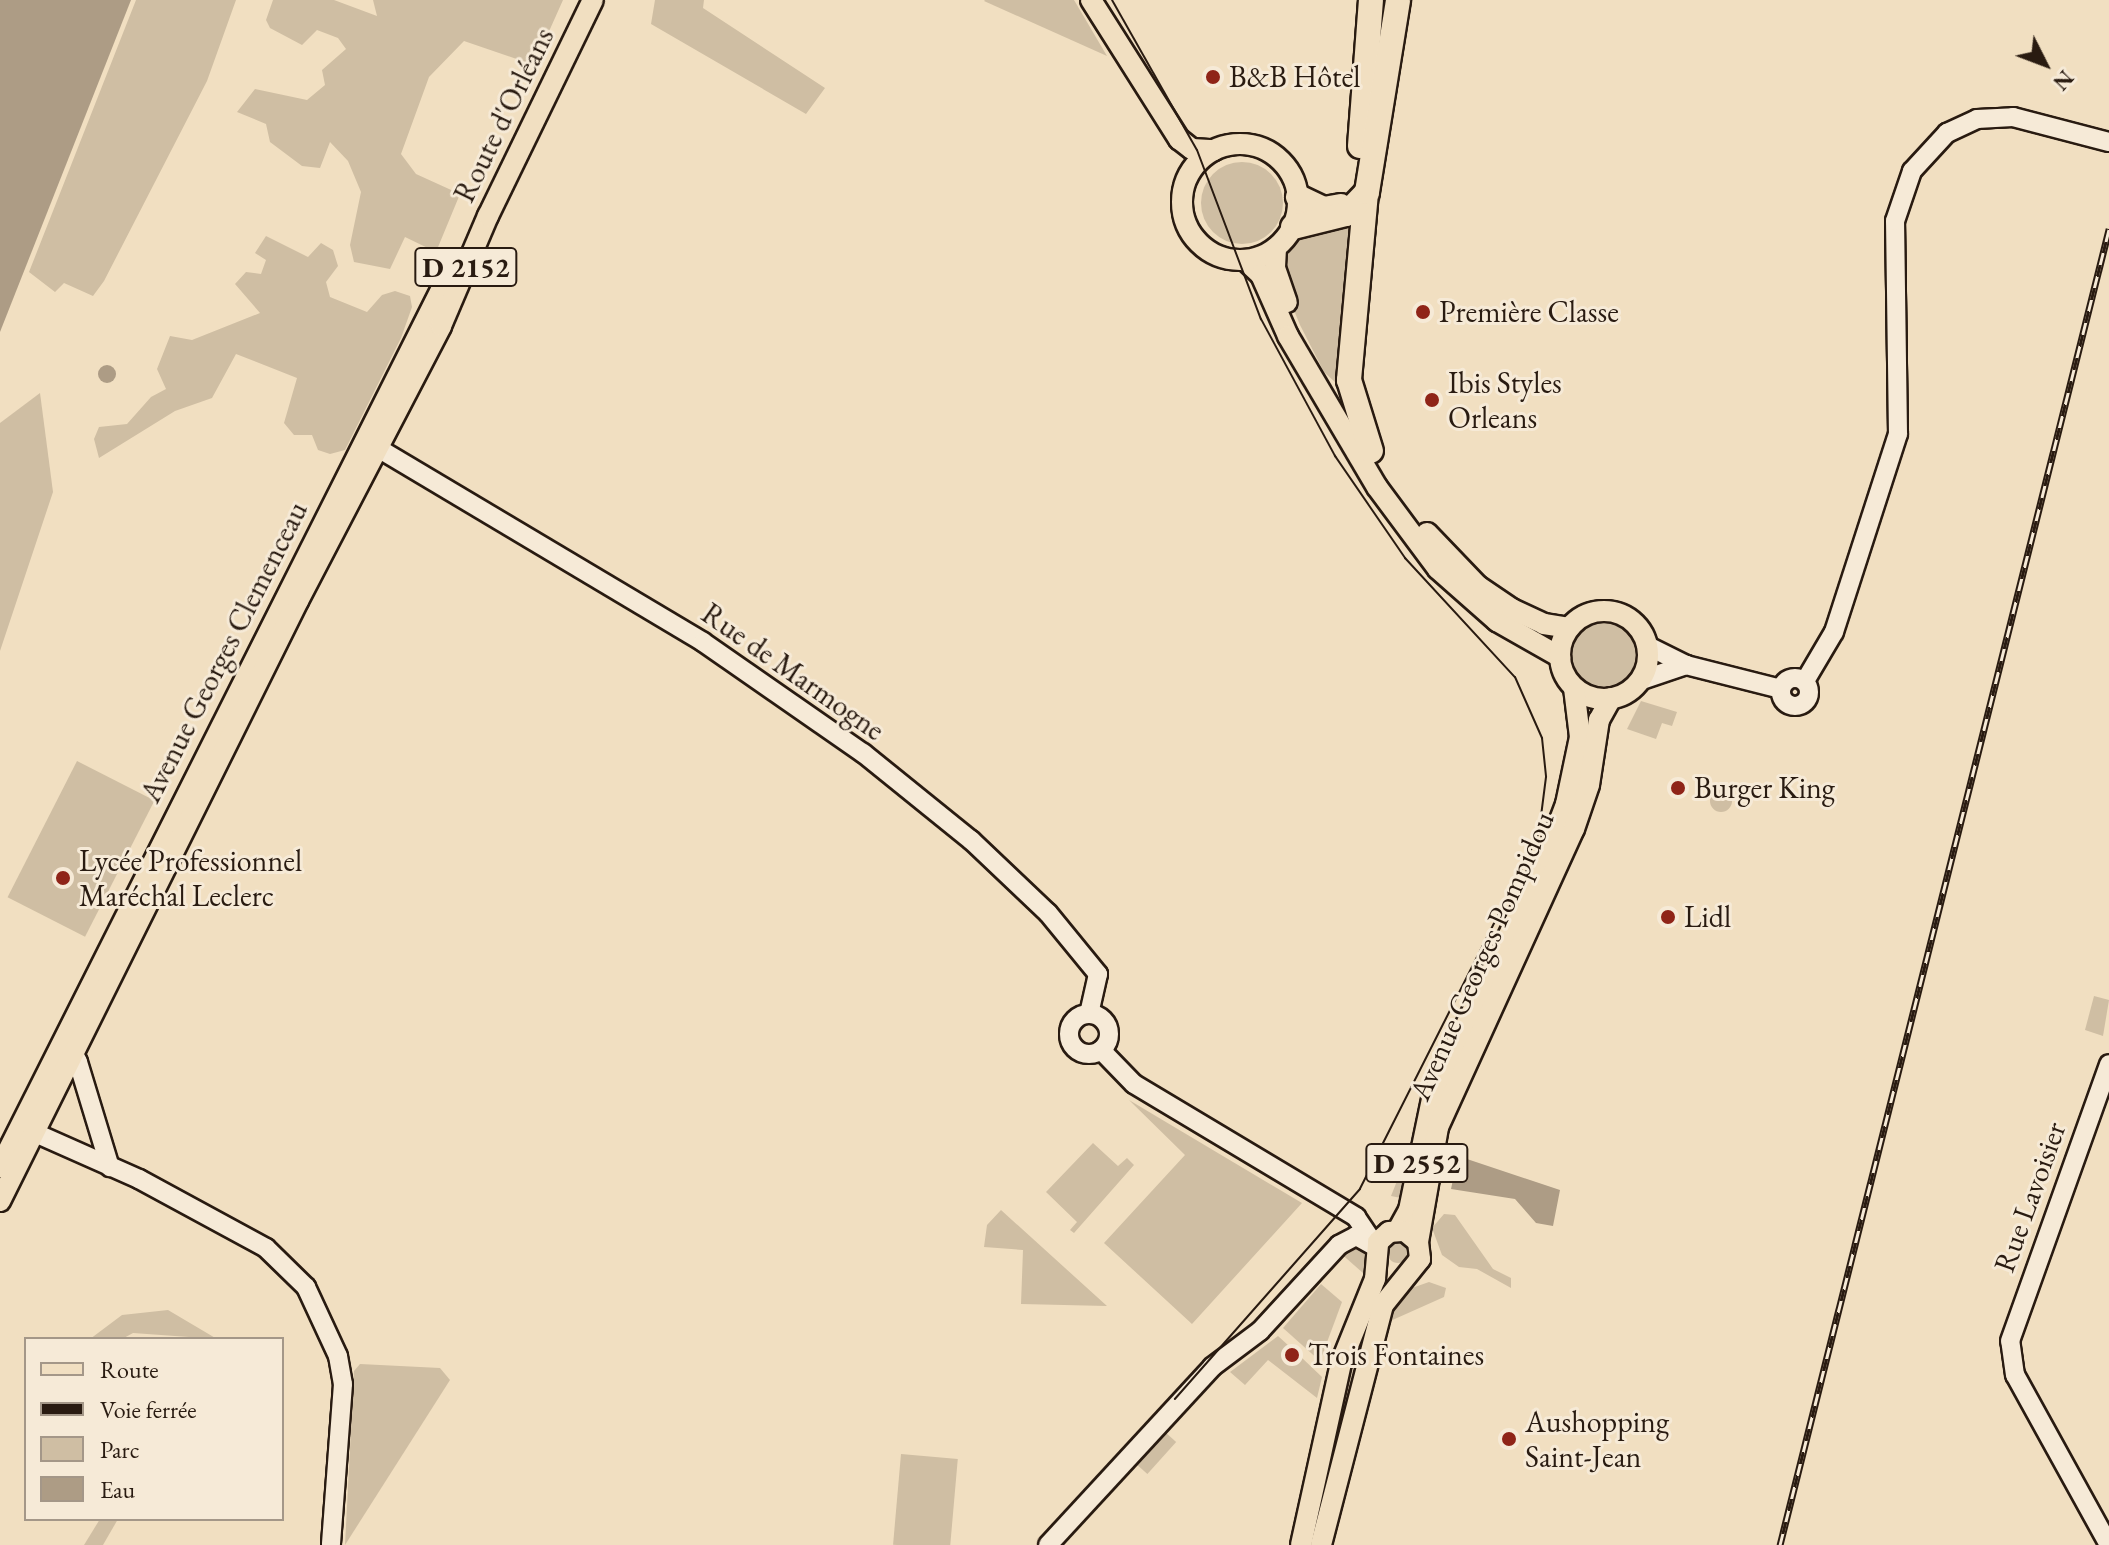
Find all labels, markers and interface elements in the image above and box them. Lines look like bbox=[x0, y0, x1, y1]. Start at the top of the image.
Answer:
street label: Route d'Orléans bbox=[446, 22, 562, 208]
north arrow bbox=[2005, 24, 2085, 104]
place label: B&B Hôtel bbox=[1229, 59, 1360, 95]
text: N bbox=[2046, 64, 2080, 97]
marker: B&B Hôtel bbox=[1204, 68, 1222, 86]
road number: D 2152 bbox=[414, 243, 518, 291]
place label: Première Classe bbox=[1439, 294, 1619, 330]
marker: Première Classe bbox=[1414, 303, 1432, 321]
place label: Ibis Styles Orleans bbox=[1448, 365, 1562, 436]
marker: Ibis Styles Orleans bbox=[1423, 391, 1441, 409]
street label: Avenue Georges Clemenceau bbox=[132, 496, 316, 808]
street label: Rue de Marmogne bbox=[695, 596, 891, 748]
place label: Burger King bbox=[1694, 770, 1835, 806]
marker: Burger King bbox=[1669, 779, 1687, 797]
street label: Avenue Georges Pompidou bbox=[1402, 806, 1562, 1106]
place label: Lycée Professionnel Maréchal Leclerc bbox=[79, 843, 302, 914]
marker: Lycée Professionnel Maréchal Leclerc bbox=[54, 869, 72, 887]
place label: Lidl bbox=[1684, 899, 1731, 935]
marker: Lidl bbox=[1659, 908, 1677, 926]
street label: Rue Lavoisier bbox=[1986, 1117, 2074, 1277]
road number: D 2552 bbox=[1365, 1139, 1469, 1187]
legend bbox=[24, 1337, 284, 1521]
place label: Trois Fontaines bbox=[1308, 1337, 1484, 1373]
marker: Trois Fontaines bbox=[1283, 1346, 1301, 1364]
text: Route bbox=[100, 1354, 159, 1385]
text: Voie ferrée bbox=[100, 1394, 197, 1425]
place label: Aushopping Saint-Jean bbox=[1525, 1404, 1669, 1474]
marker: Aushopping Saint-Jean bbox=[1500, 1430, 1518, 1448]
text: Parc bbox=[100, 1434, 139, 1465]
text: Eau bbox=[100, 1474, 135, 1505]

